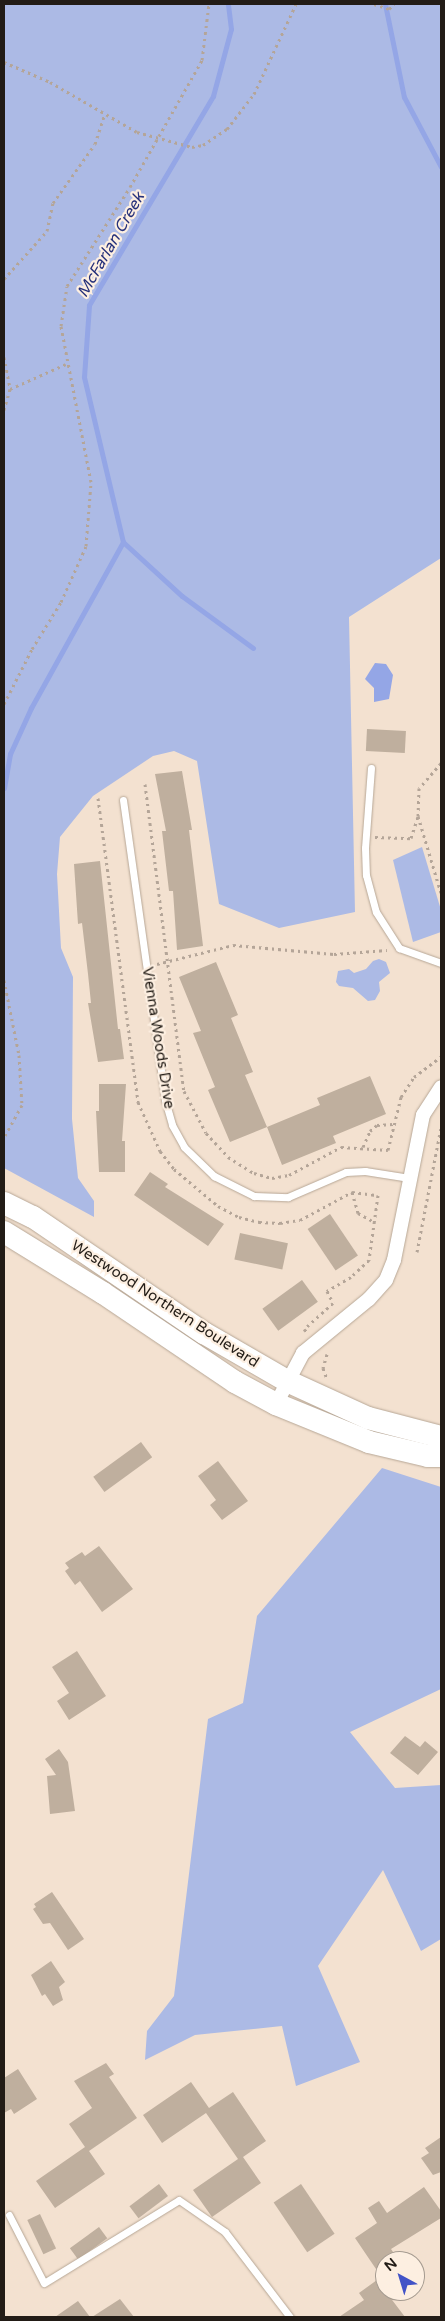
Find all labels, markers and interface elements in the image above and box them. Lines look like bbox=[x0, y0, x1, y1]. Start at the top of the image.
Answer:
water label: McFarlan Creek bbox=[73, 189, 149, 301]
street label: Vienna Woods Drive bbox=[138, 966, 178, 1110]
street label: Westwood Northern Boulevard bbox=[68, 1237, 262, 1371]
north arrow bbox=[375, 2251, 425, 2301]
text: N bbox=[381, 2255, 401, 2275]

